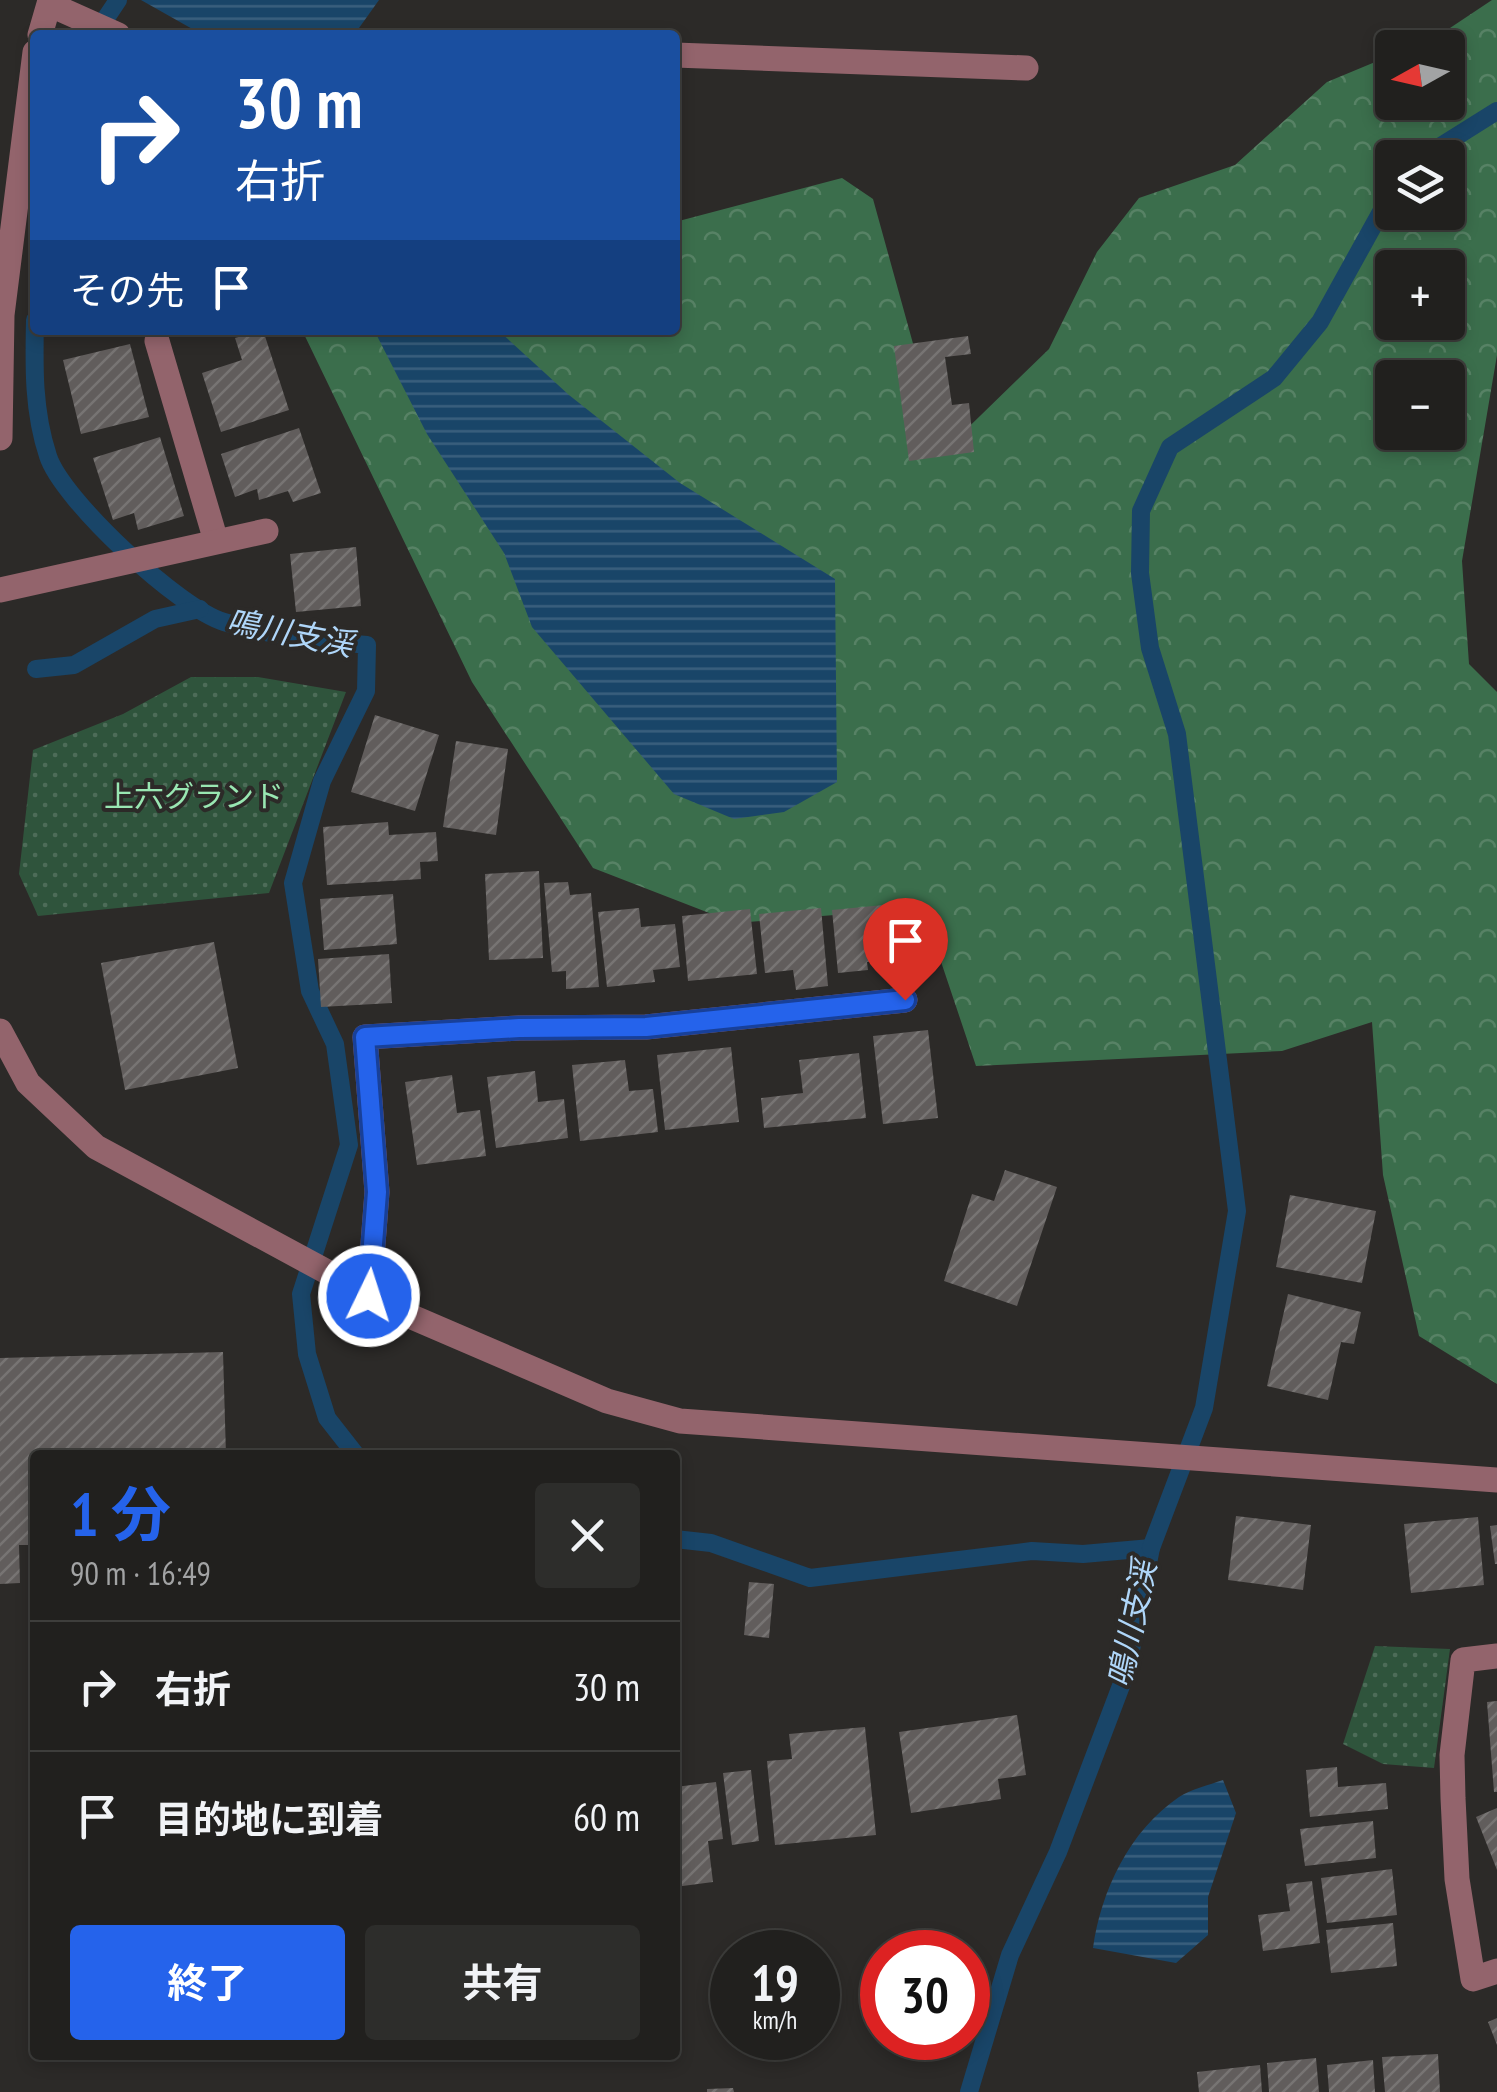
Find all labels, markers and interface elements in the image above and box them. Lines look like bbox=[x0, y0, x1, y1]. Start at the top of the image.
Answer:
north arrow bbox=[1375, 30, 1465, 120]
map controls bbox=[1375, 30, 1465, 450]
text: 30 m bbox=[235, 57, 363, 147]
icon: right bbox=[70, 70, 200, 200]
button: layers bbox=[1375, 140, 1465, 230]
text: 右折 bbox=[235, 151, 325, 209]
button: + bbox=[1375, 250, 1465, 340]
icon: arrive bbox=[204, 260, 259, 315]
text: その先 bbox=[70, 265, 184, 314]
button: − bbox=[1375, 360, 1465, 450]
water label: 鳴川支渓 bbox=[223, 599, 361, 666]
park label: 上六グランド bbox=[104, 776, 284, 815]
pin bbox=[863, 898, 948, 1001]
icon: arrive bbox=[878, 913, 933, 968]
position arrow bbox=[317, 1244, 421, 1348]
text: 1 分 bbox=[70, 1475, 171, 1553]
button: close bbox=[535, 1483, 640, 1588]
text: 90 m · 16:49 bbox=[70, 1552, 211, 1594]
water label: 鳴川支渓 bbox=[1097, 1553, 1166, 1691]
icon: right bbox=[70, 1659, 125, 1714]
text: 30 m bbox=[573, 1662, 640, 1711]
text: 右折 bbox=[155, 1664, 231, 1713]
icon: arrive bbox=[70, 1789, 125, 1844]
text: 60 m bbox=[573, 1792, 640, 1841]
text: 目的地に到着 bbox=[155, 1794, 383, 1843]
button: 終了 bbox=[70, 1925, 345, 2040]
button: 共有 bbox=[365, 1925, 640, 2040]
speed limit sign: 30 bbox=[860, 1930, 990, 2060]
text: 19 bbox=[751, 1950, 799, 2015]
text: km/h bbox=[753, 2004, 797, 2036]

